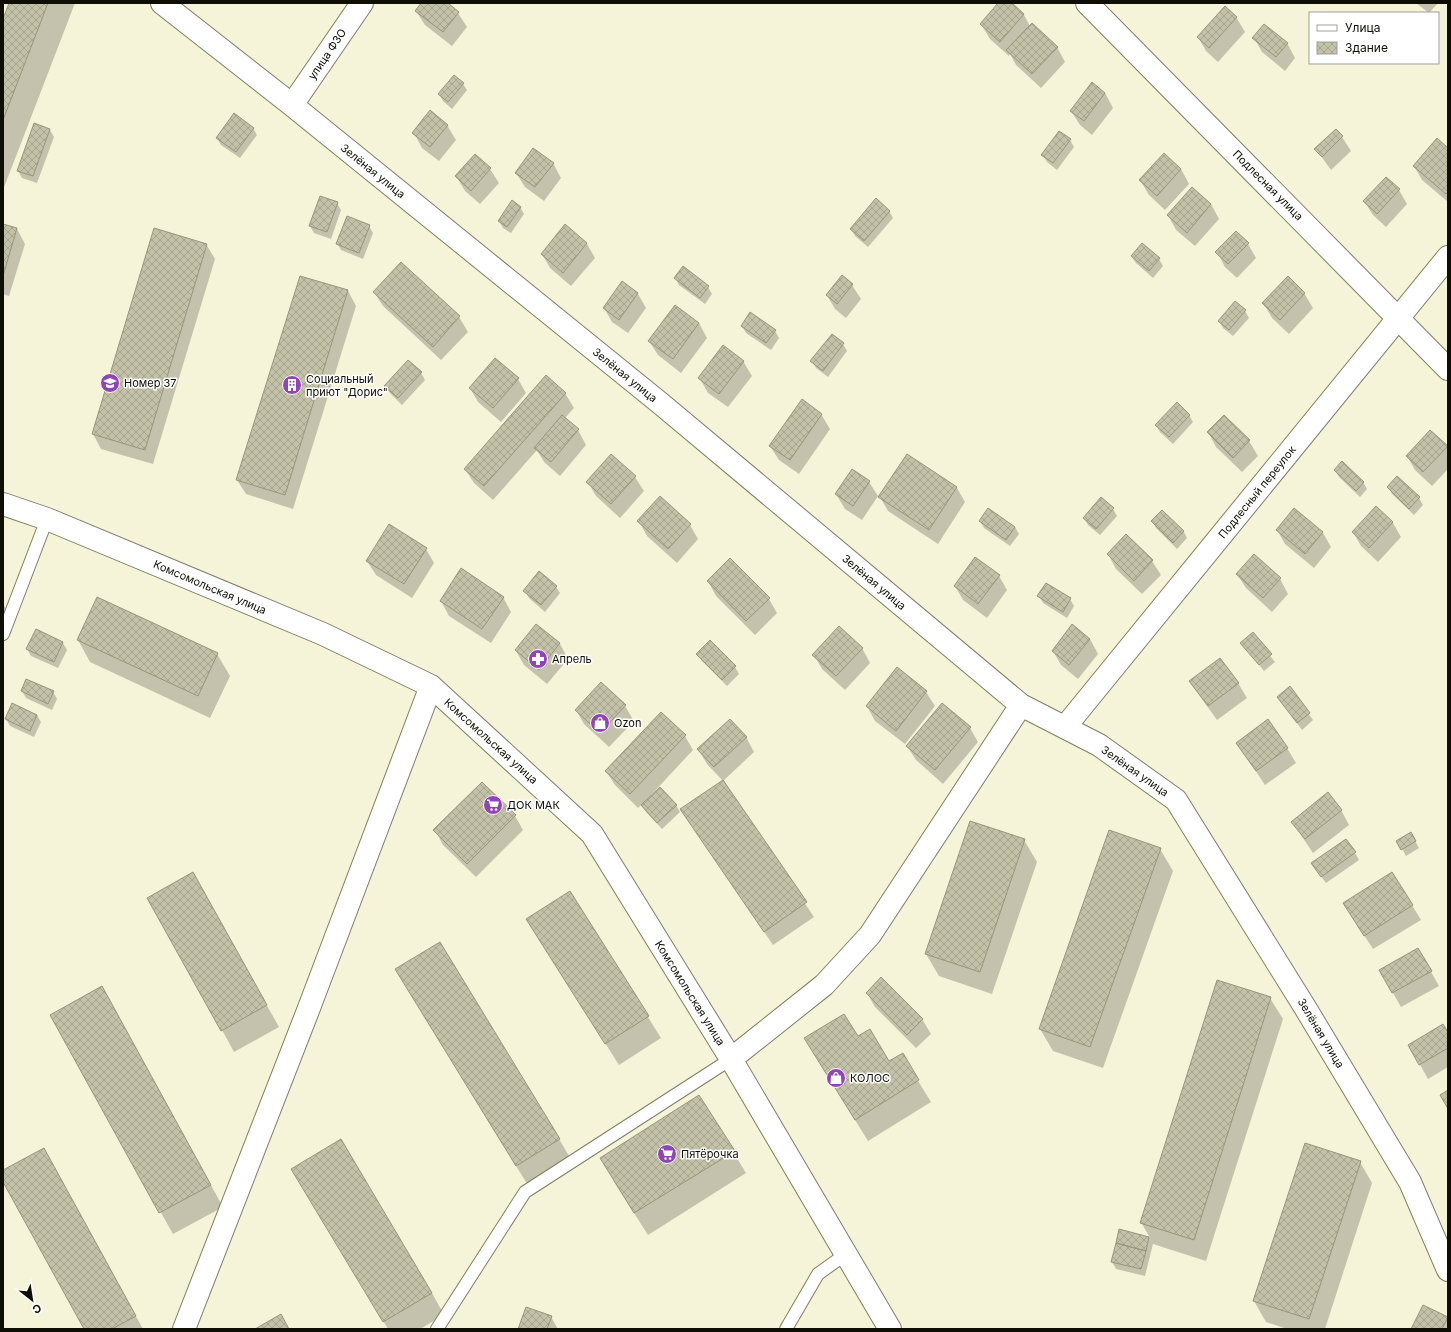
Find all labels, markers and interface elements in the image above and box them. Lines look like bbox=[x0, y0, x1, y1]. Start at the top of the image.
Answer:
legend bbox=[1309, 12, 1439, 64]
text: Улица bbox=[1345, 20, 1380, 35]
street label: улица ФЗО bbox=[305, 26, 349, 82]
text: Здание bbox=[1345, 40, 1388, 55]
street label: Зелёная улица bbox=[338, 141, 408, 201]
street label: Подлесная улица bbox=[1230, 147, 1306, 223]
street label: Зелёная улица bbox=[590, 345, 660, 405]
school or university icon: Номер 37 bbox=[99, 372, 121, 394]
place label: Социальный приют "Дорис" bbox=[306, 372, 388, 399]
building icon: Социальный приют "Дорис" bbox=[281, 374, 303, 396]
place label: Номер 37 bbox=[124, 376, 177, 390]
street label: Подлесный переулок bbox=[1215, 443, 1299, 541]
street label: Зелёная улица bbox=[839, 551, 909, 613]
street label: Комсомольская улица bbox=[151, 557, 269, 617]
pharmacy icon: Апрель bbox=[527, 648, 549, 670]
place label: Апрель bbox=[552, 652, 592, 666]
street label: Комсомольская улица bbox=[441, 695, 541, 787]
shop icon: Ozon bbox=[589, 712, 611, 734]
place label: Ozon bbox=[614, 716, 641, 730]
street label: Зелёная улица bbox=[1099, 743, 1171, 799]
supermarket icon: ДОК МАК bbox=[482, 794, 504, 816]
place label: ДОК МАК bbox=[507, 798, 560, 812]
street label: Комсомольская улица bbox=[652, 938, 728, 1048]
street label: Зелёная улица bbox=[1295, 995, 1347, 1071]
shop icon: КОЛОС bbox=[825, 1067, 847, 1089]
place label: КОЛОС bbox=[850, 1071, 890, 1085]
supermarket icon: Пятёрочка bbox=[656, 1143, 678, 1165]
place label: Пятёрочка bbox=[681, 1147, 739, 1161]
north arrow bbox=[12, 1280, 52, 1320]
text: С bbox=[30, 1301, 44, 1317]

